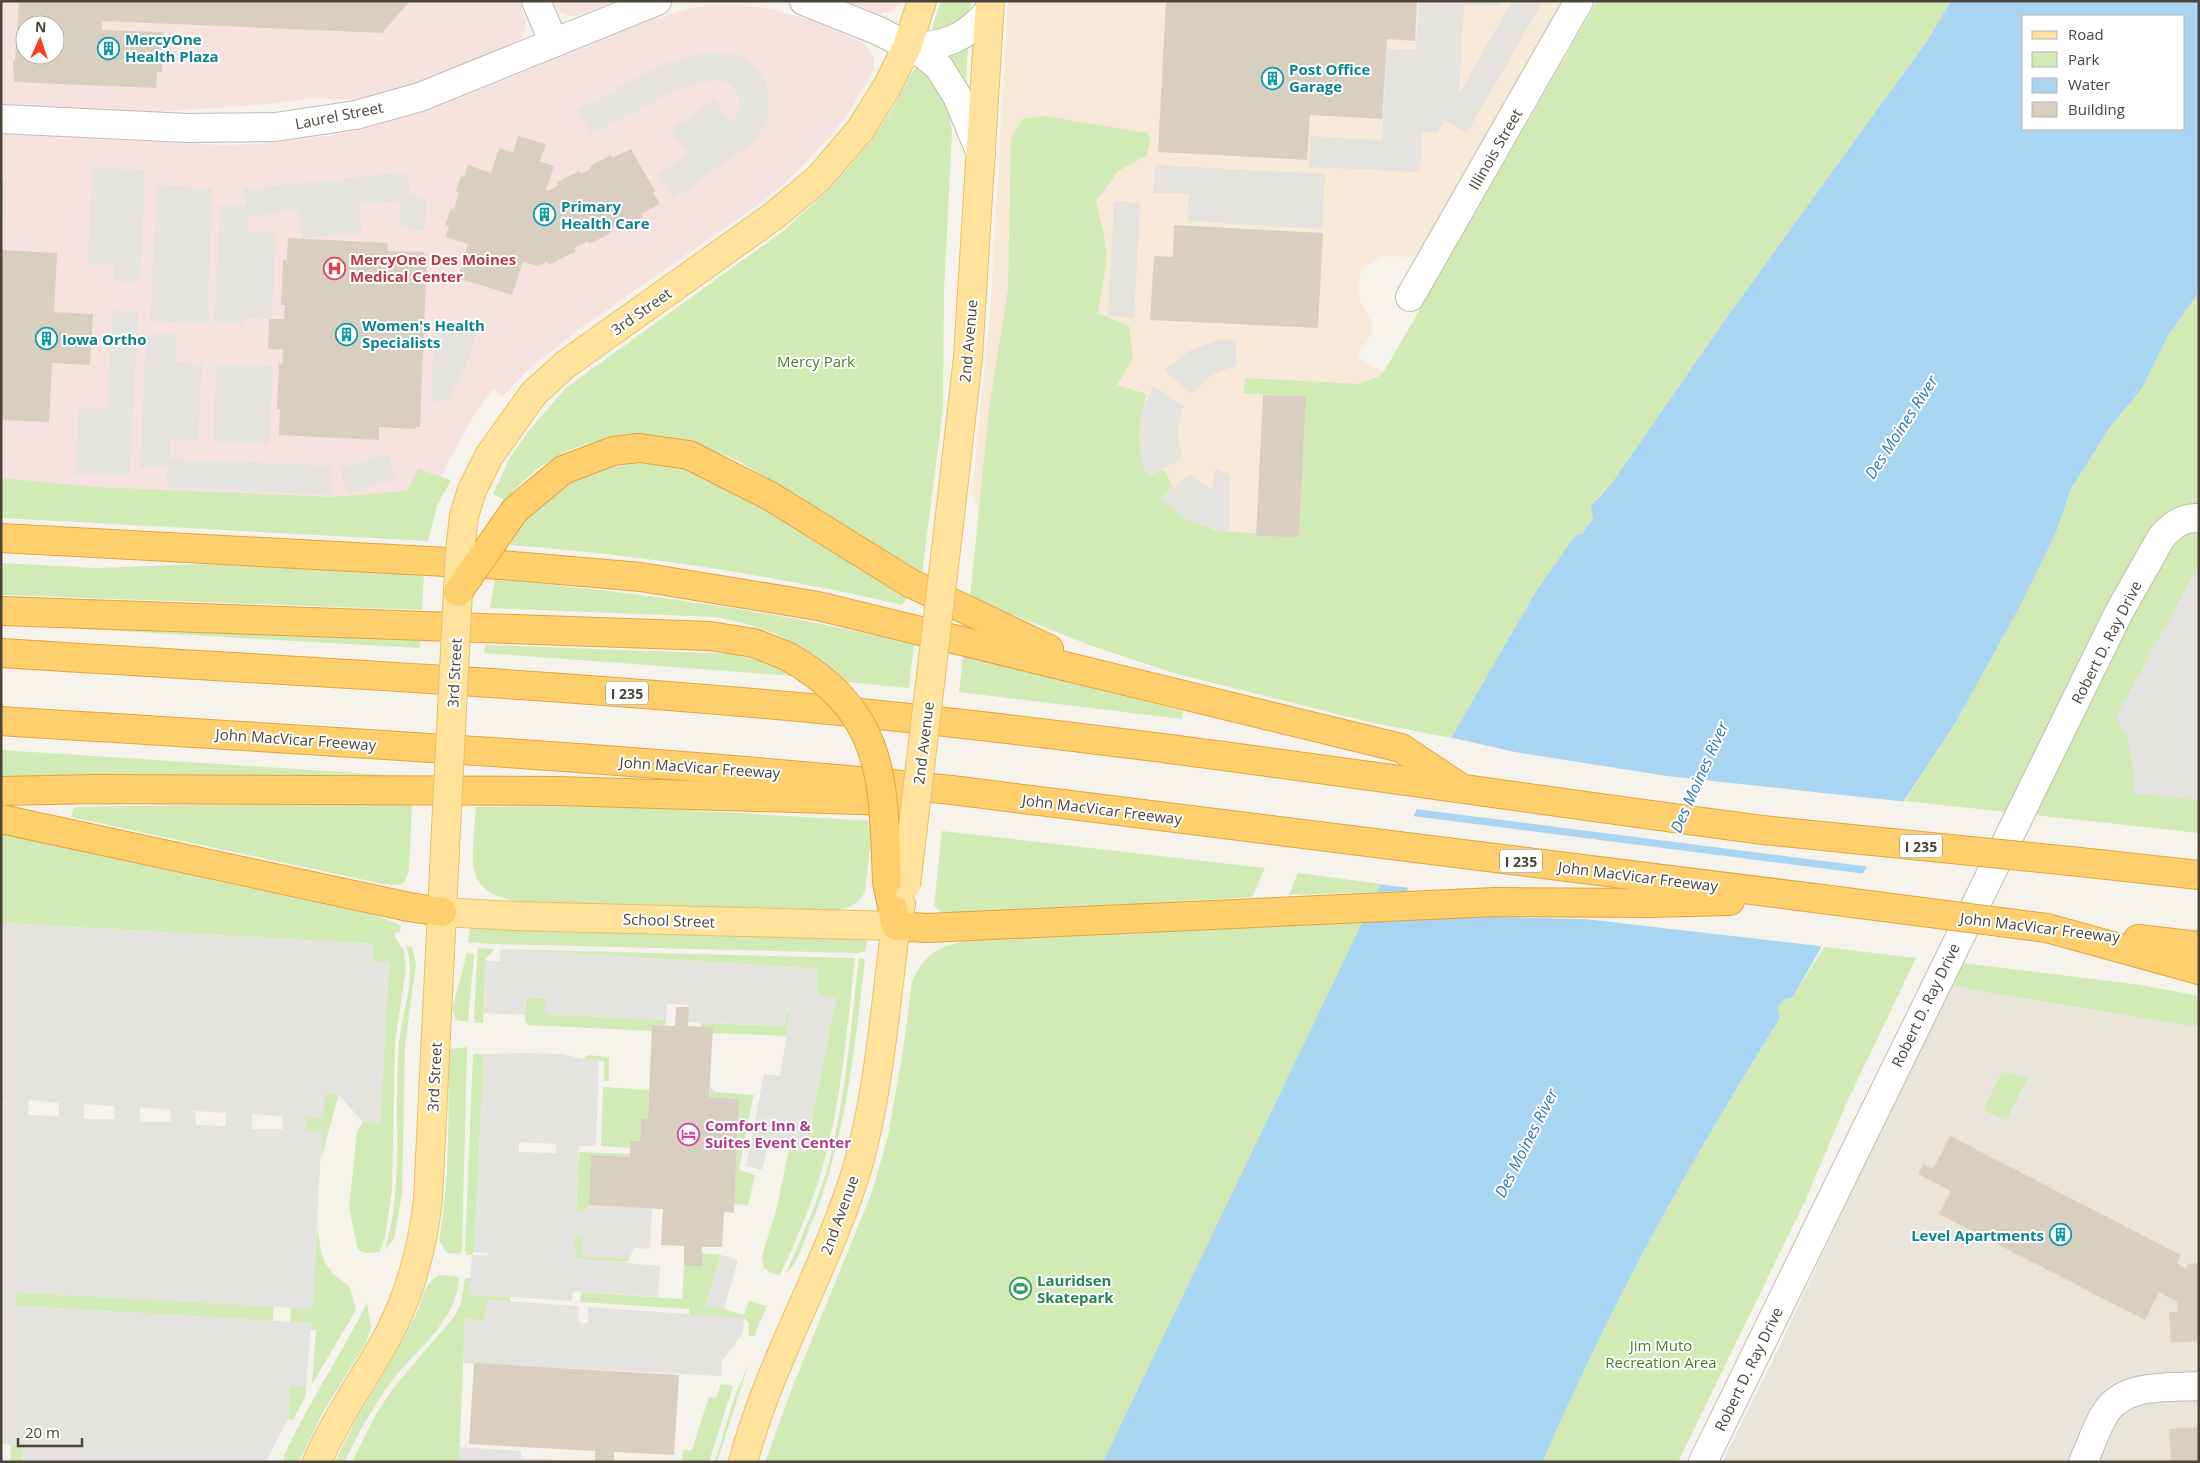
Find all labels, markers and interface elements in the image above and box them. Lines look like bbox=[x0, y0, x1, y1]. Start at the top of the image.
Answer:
north arrow bbox=[15, 15, 65, 65]
legend bbox=[2022, 15, 2185, 130]
text: N bbox=[35, 17, 47, 36]
text: Road bbox=[2068, 24, 2104, 44]
place label: MercyOne Health Plaza bbox=[125, 29, 219, 66]
building icon: MercyOne Health Plaza bbox=[97, 36, 121, 60]
text: Park bbox=[2068, 49, 2099, 69]
place label: Post Office Garage bbox=[1289, 59, 1370, 96]
building icon: Post Office Garage bbox=[1261, 66, 1285, 90]
text: Water bbox=[2068, 74, 2110, 94]
street label: Laurel Street bbox=[293, 97, 385, 133]
text: Building bbox=[2068, 99, 2125, 119]
street label: Illinois Street bbox=[1464, 105, 1526, 193]
place label: Primary Health Care bbox=[561, 196, 650, 233]
building icon: Primary Health Care bbox=[533, 203, 557, 227]
place label: MercyOne Des Moines Medical Center bbox=[350, 249, 516, 286]
hospital icon: MercyOne Des Moines Medical Center bbox=[322, 256, 346, 280]
street label: 3rd Street bbox=[607, 283, 675, 339]
street label: 2nd Avenue bbox=[954, 299, 982, 383]
place label: Women's Health Specialists bbox=[362, 315, 485, 352]
building icon: Women's Health Specialists bbox=[334, 322, 358, 346]
building icon: Iowa Ortho bbox=[34, 327, 58, 351]
place label: Iowa Ortho bbox=[62, 329, 146, 349]
park label: Mercy Park bbox=[777, 351, 855, 371]
water label: Des Moines River bbox=[1859, 370, 1943, 483]
street label: Robert D. Ray Drive bbox=[2066, 577, 2146, 707]
street label: 3rd Street bbox=[442, 638, 466, 708]
road number: I 235 bbox=[606, 681, 648, 704]
street label: 2nd Avenue bbox=[908, 701, 938, 785]
water label: Des Moines River bbox=[1665, 717, 1734, 836]
street label: John MacVicar Freeway bbox=[213, 723, 377, 755]
street label: John MacVicar Freeway bbox=[617, 751, 781, 783]
street label: John MacVicar Freeway bbox=[1019, 789, 1184, 829]
road number: I 235 bbox=[1900, 834, 1942, 858]
road number: I 235 bbox=[1500, 849, 1542, 872]
street label: John MacVicar Freeway bbox=[1555, 856, 1720, 896]
street label: John MacVicar Freeway bbox=[1957, 907, 2122, 947]
street label: School Street bbox=[623, 908, 715, 932]
street label: Robert D. Ray Drive bbox=[1886, 940, 1964, 1070]
street label: 3rd Street bbox=[422, 1042, 446, 1112]
water label: Des Moines River bbox=[1489, 1084, 1563, 1201]
place label: Comfort Inn & Suites Event Center bbox=[705, 1115, 851, 1152]
hotel icon: Comfort Inn & Suites Event Center bbox=[677, 1122, 701, 1146]
street label: 2nd Avenue bbox=[815, 1173, 863, 1257]
building icon: Level Apartments bbox=[2048, 1223, 2072, 1247]
place label: Level Apartments bbox=[1911, 1225, 2044, 1245]
place label: Lauridsen Skatepark bbox=[1037, 1270, 1114, 1307]
sports icon: Lauridsen Skatepark bbox=[1009, 1277, 1033, 1301]
street label: Robert D. Ray Drive bbox=[1709, 1304, 1787, 1434]
park label: Jim Muto Recreation Area bbox=[1605, 1335, 1717, 1372]
scale bar bbox=[18, 1416, 81, 1448]
text: 20 m bbox=[25, 1422, 60, 1442]

